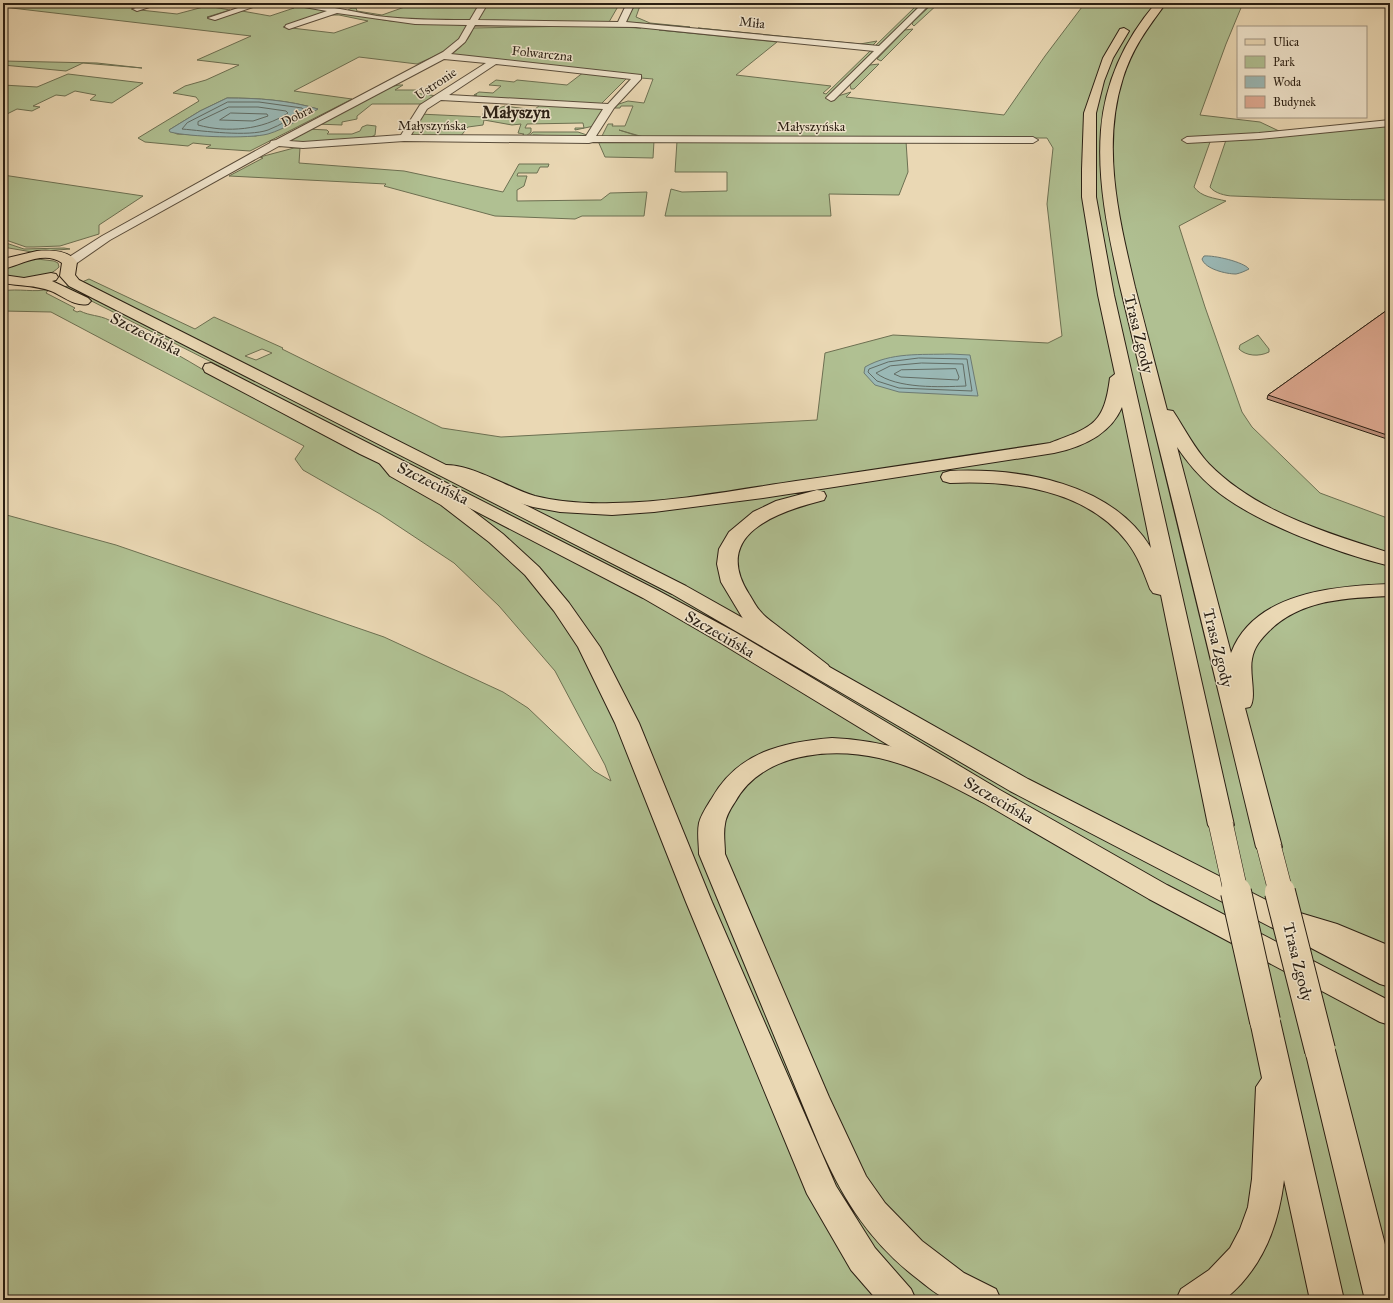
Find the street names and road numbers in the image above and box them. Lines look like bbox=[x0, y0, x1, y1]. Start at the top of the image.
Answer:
street label: Miła bbox=[738, 14, 766, 32]
street label: Folwarczna bbox=[511, 43, 574, 65]
street label: Ustronie bbox=[412, 64, 460, 104]
street label: Dobra bbox=[278, 101, 316, 131]
street label: Małyszyńska bbox=[398, 118, 467, 134]
street label: Małyszyńska bbox=[777, 119, 846, 135]
street label: Trasa Zgody bbox=[1119, 293, 1158, 376]
street label: Szczecińska bbox=[107, 308, 185, 360]
street label: Szczecińska bbox=[394, 458, 472, 509]
street label: Szczecińska bbox=[682, 606, 758, 662]
street label: Trasa Zgody bbox=[1198, 607, 1237, 690]
street label: Szczecińska bbox=[961, 772, 1037, 828]
street label: Trasa Zgody bbox=[1278, 921, 1317, 1004]

